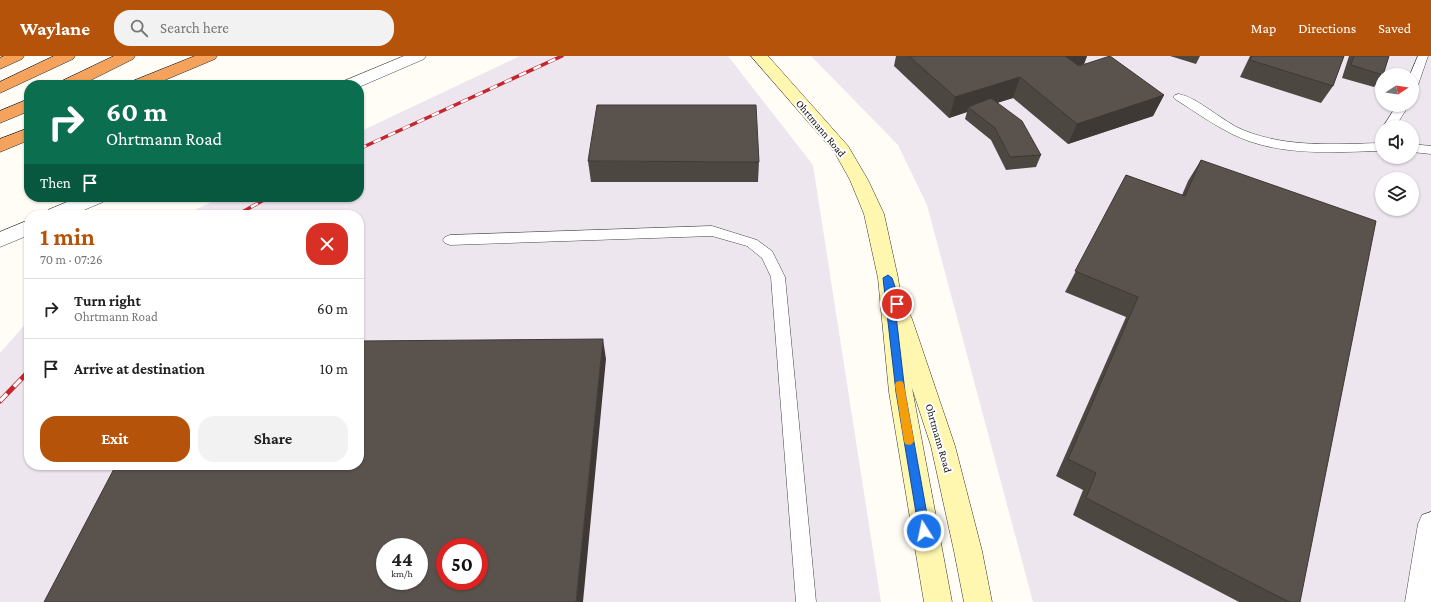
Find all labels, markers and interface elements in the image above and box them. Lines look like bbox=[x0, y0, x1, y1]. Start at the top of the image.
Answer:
search box bbox=[114, 10, 394, 46]
icon: search bbox=[128, 17, 150, 39]
text: Waylane bbox=[20, 18, 90, 39]
text: Search here bbox=[160, 20, 229, 36]
text: Map bbox=[1251, 20, 1276, 36]
text: Directions bbox=[1298, 20, 1356, 36]
text: Saved bbox=[1378, 20, 1411, 36]
north arrow bbox=[1375, 68, 1419, 112]
map controls bbox=[1375, 68, 1419, 216]
icon: right bbox=[40, 96, 92, 148]
text: 60 m bbox=[106, 96, 167, 127]
street label: Ohrtmann Road bbox=[794, 97, 849, 159]
button: sound bbox=[1375, 120, 1419, 164]
text: Ohrtmann Road bbox=[106, 129, 222, 149]
icon: arrive bbox=[79, 172, 101, 194]
button: layers bbox=[1375, 172, 1419, 216]
text: Then bbox=[40, 175, 71, 191]
text: 1 min bbox=[40, 223, 95, 250]
button: close bbox=[306, 223, 348, 265]
text: 70 m · 07:26 bbox=[40, 252, 103, 267]
pin bbox=[880, 287, 914, 321]
text: Turn right bbox=[74, 293, 141, 309]
icon: arrive bbox=[886, 293, 908, 315]
icon: right bbox=[40, 298, 62, 320]
text: 60 m bbox=[317, 301, 348, 317]
text: Ohrtmann Road bbox=[74, 309, 158, 324]
icon: arrive bbox=[40, 358, 62, 380]
text: Arrive at destination bbox=[74, 361, 205, 377]
text: 10 m bbox=[320, 361, 348, 377]
street label: Ohrtmann Road bbox=[923, 402, 955, 474]
button: Exit bbox=[40, 416, 190, 462]
button: Share bbox=[198, 416, 348, 462]
position arrow bbox=[903, 510, 945, 552]
speed limit sign: 50 bbox=[436, 538, 488, 590]
text: 44 bbox=[391, 548, 413, 570]
text: km/h bbox=[391, 568, 413, 579]

